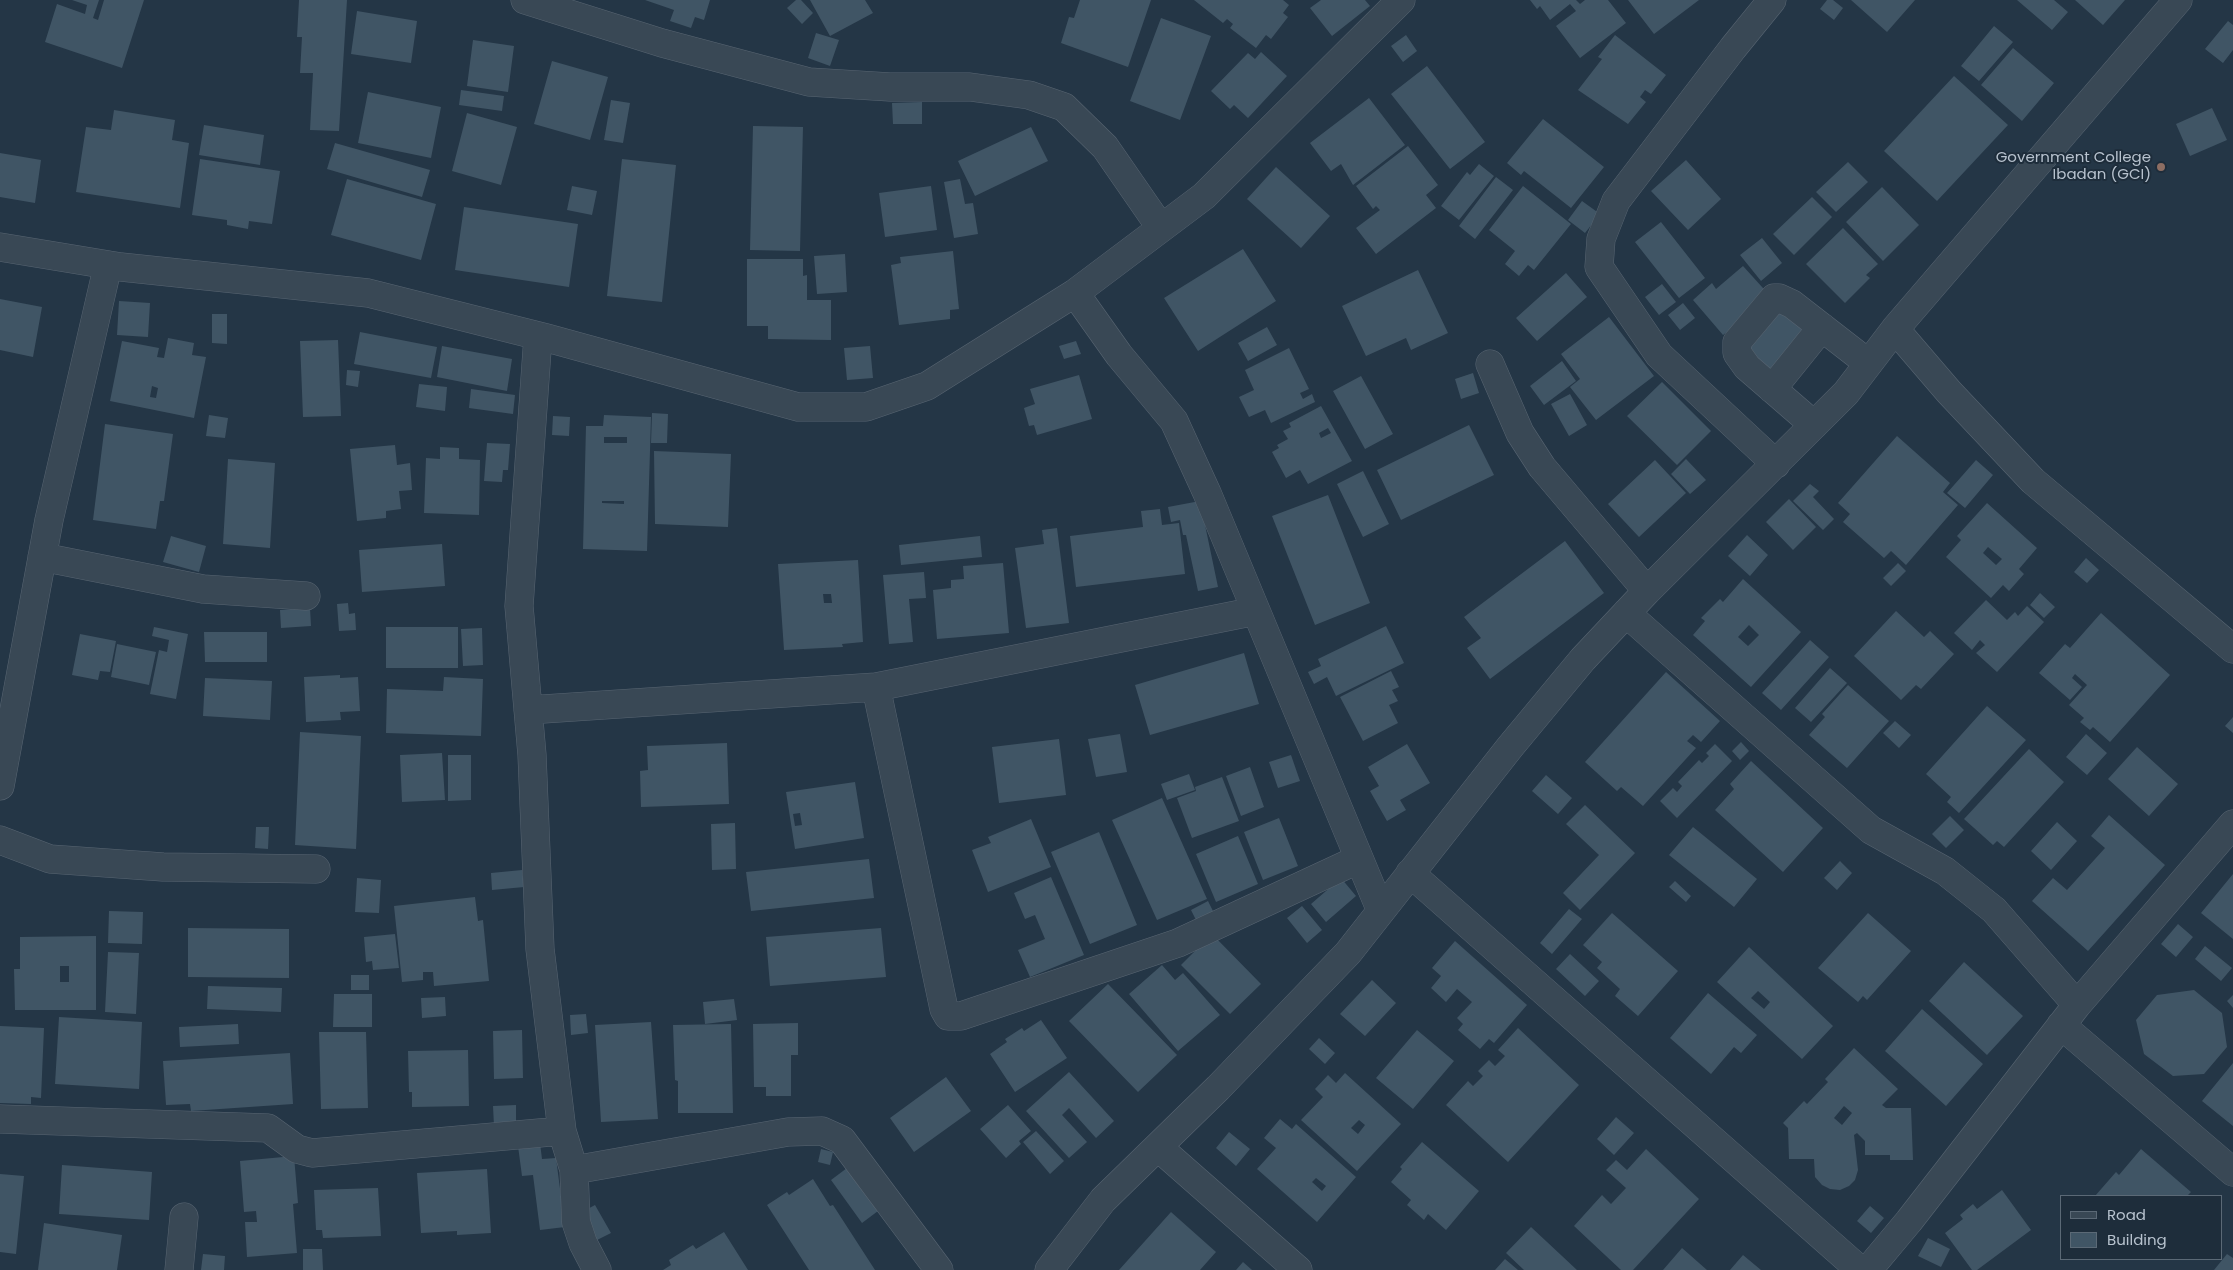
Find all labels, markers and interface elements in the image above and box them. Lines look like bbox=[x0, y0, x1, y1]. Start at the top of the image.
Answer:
place label: Government College Ibadan (GCI) bbox=[1996, 149, 2151, 184]
marker: Government College Ibadan (GCI) bbox=[2155, 161, 2167, 173]
legend bbox=[2060, 1195, 2223, 1260]
text: Road bbox=[2107, 1204, 2146, 1225]
text: Building bbox=[2107, 1229, 2167, 1250]

